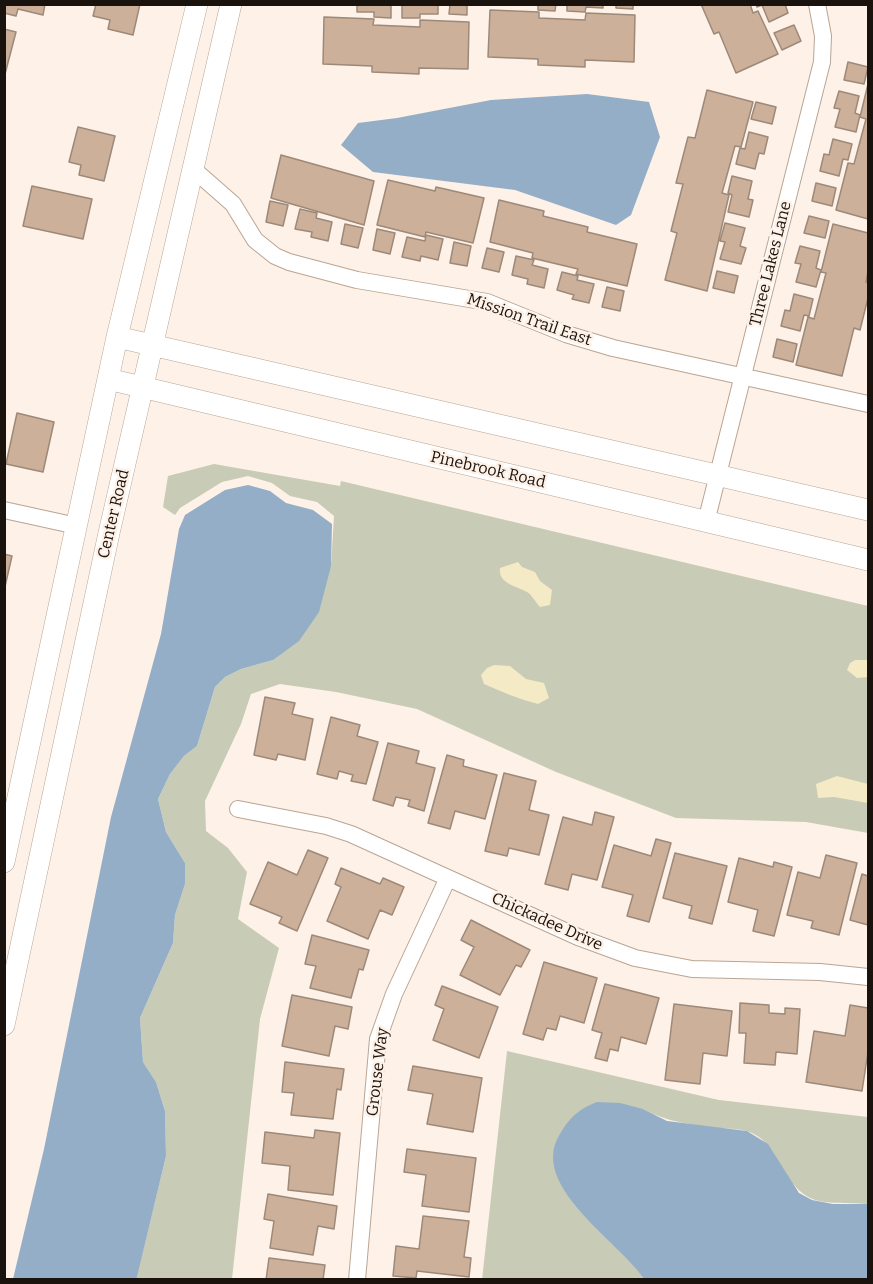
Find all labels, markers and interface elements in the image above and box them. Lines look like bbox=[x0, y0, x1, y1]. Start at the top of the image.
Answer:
street label: Three Lakes Lane bbox=[746, 199, 796, 329]
street label: Mission Trail East bbox=[464, 290, 594, 350]
street label: Pinebrook Road bbox=[429, 447, 547, 493]
street label: Center Road bbox=[94, 468, 134, 560]
street label: Chickadee Drive bbox=[489, 889, 605, 955]
street label: Grouse Way bbox=[363, 1027, 393, 1117]

